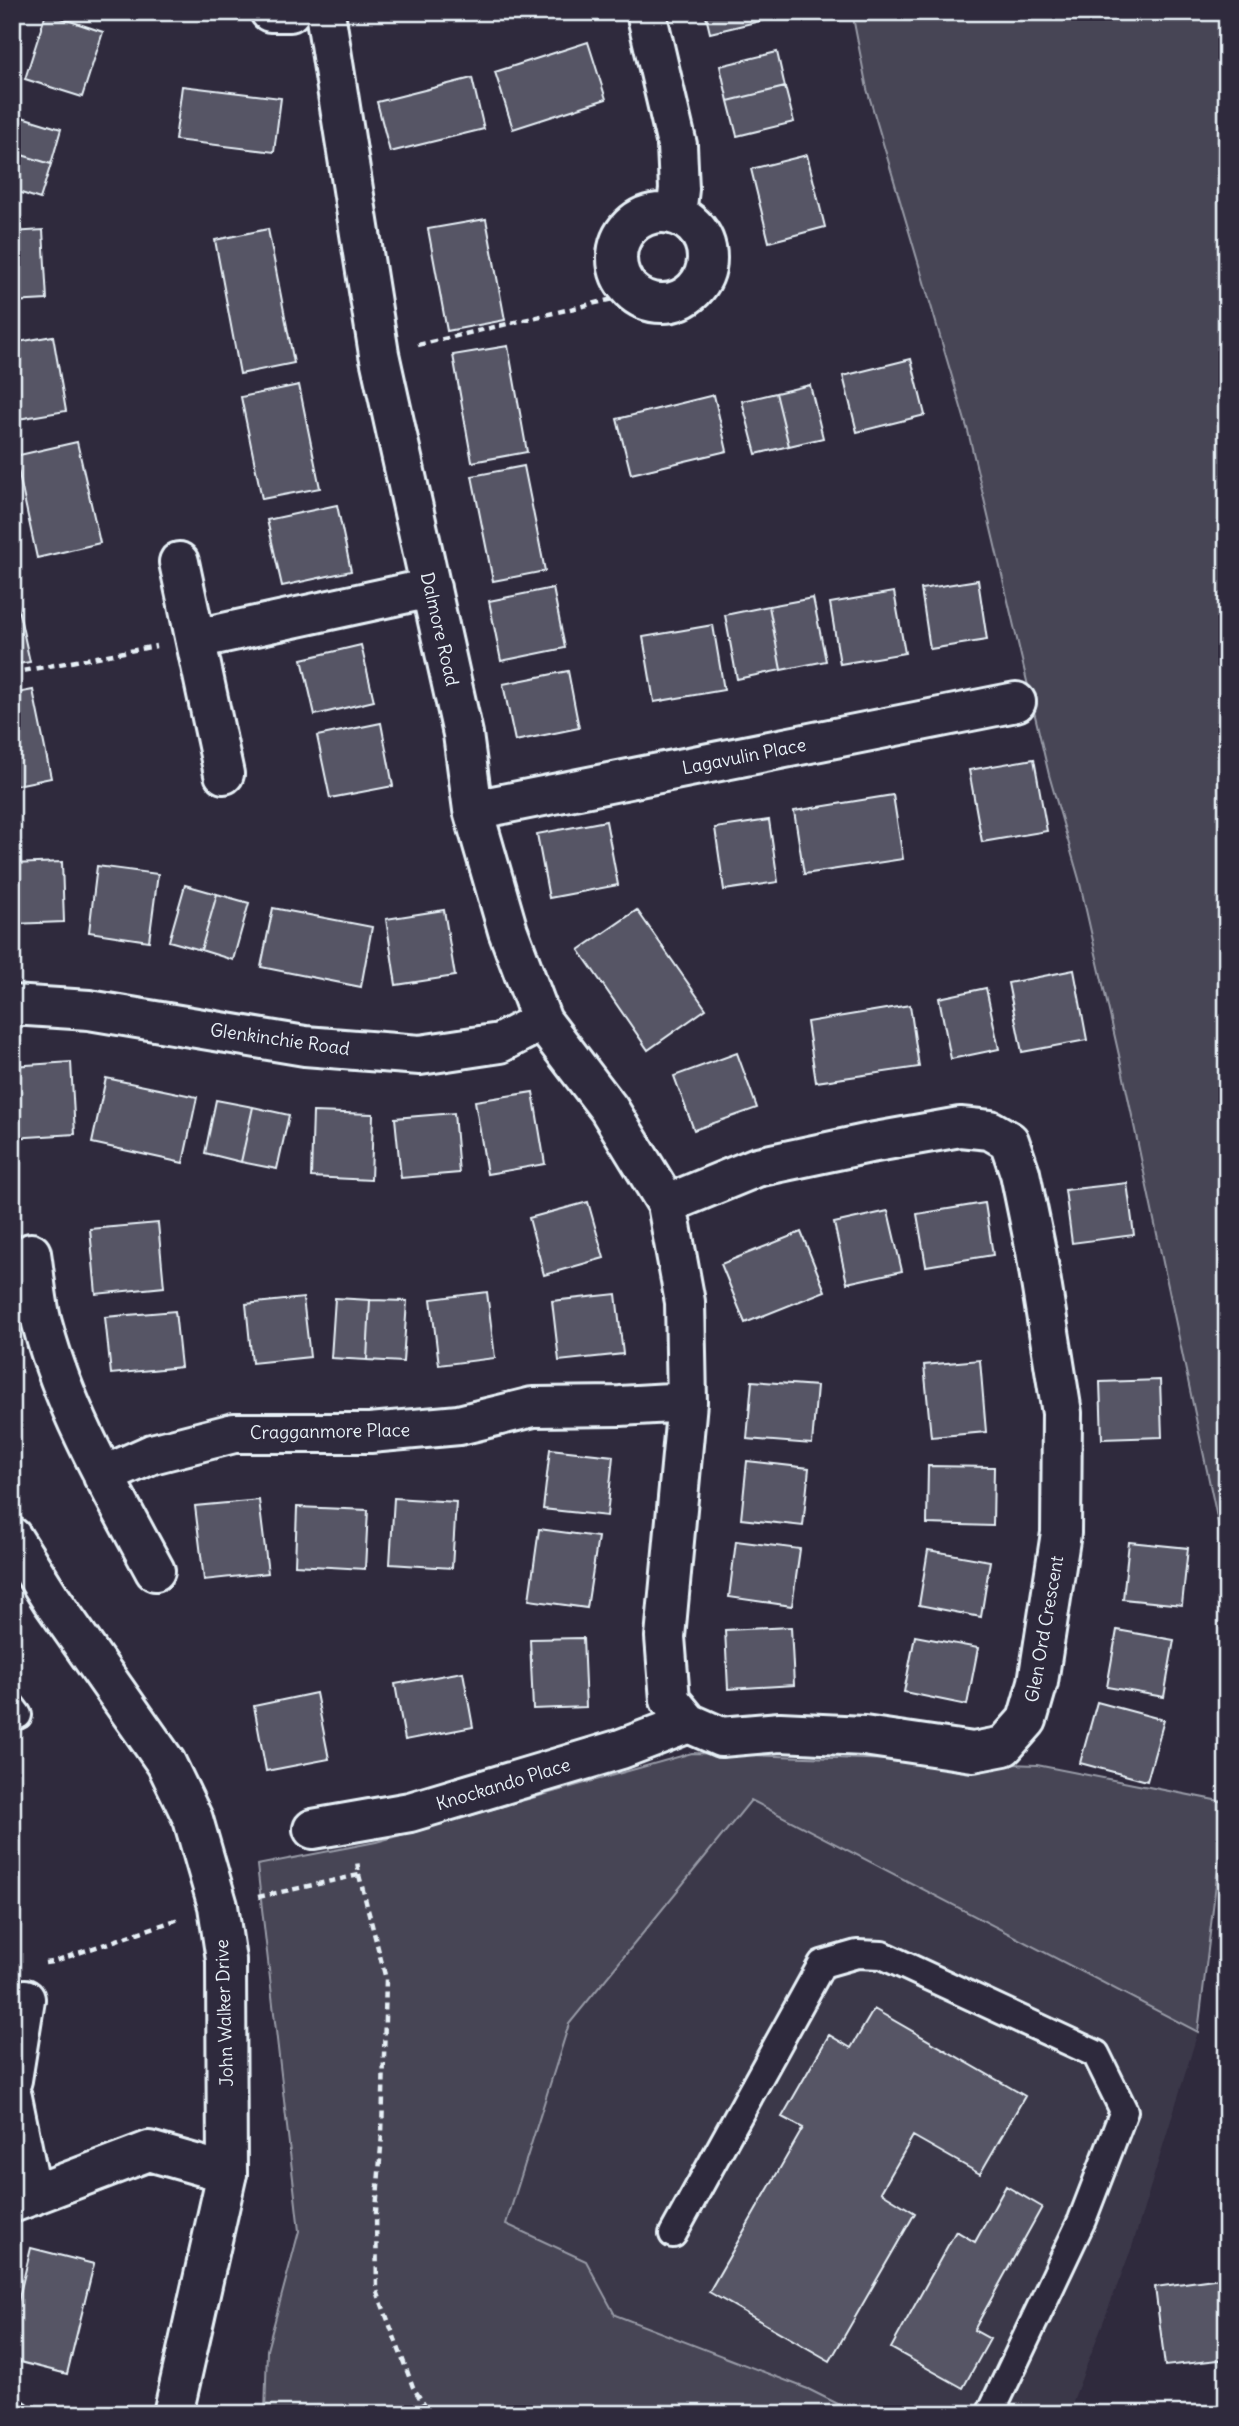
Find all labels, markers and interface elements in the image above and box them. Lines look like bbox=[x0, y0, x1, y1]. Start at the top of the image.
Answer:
street label: Dalmore Road bbox=[416, 570, 464, 688]
street label: Lagavulin Place bbox=[680, 733, 808, 779]
street label: Glenkinchie Road bbox=[209, 1018, 352, 1060]
street label: Cragganmore Place bbox=[250, 1418, 410, 1444]
street label: Glen Ord Crescent bbox=[1020, 1554, 1068, 1704]
street label: Knockando Place bbox=[433, 1753, 573, 1815]
street label: John Walker Drive bbox=[210, 1939, 238, 2087]

